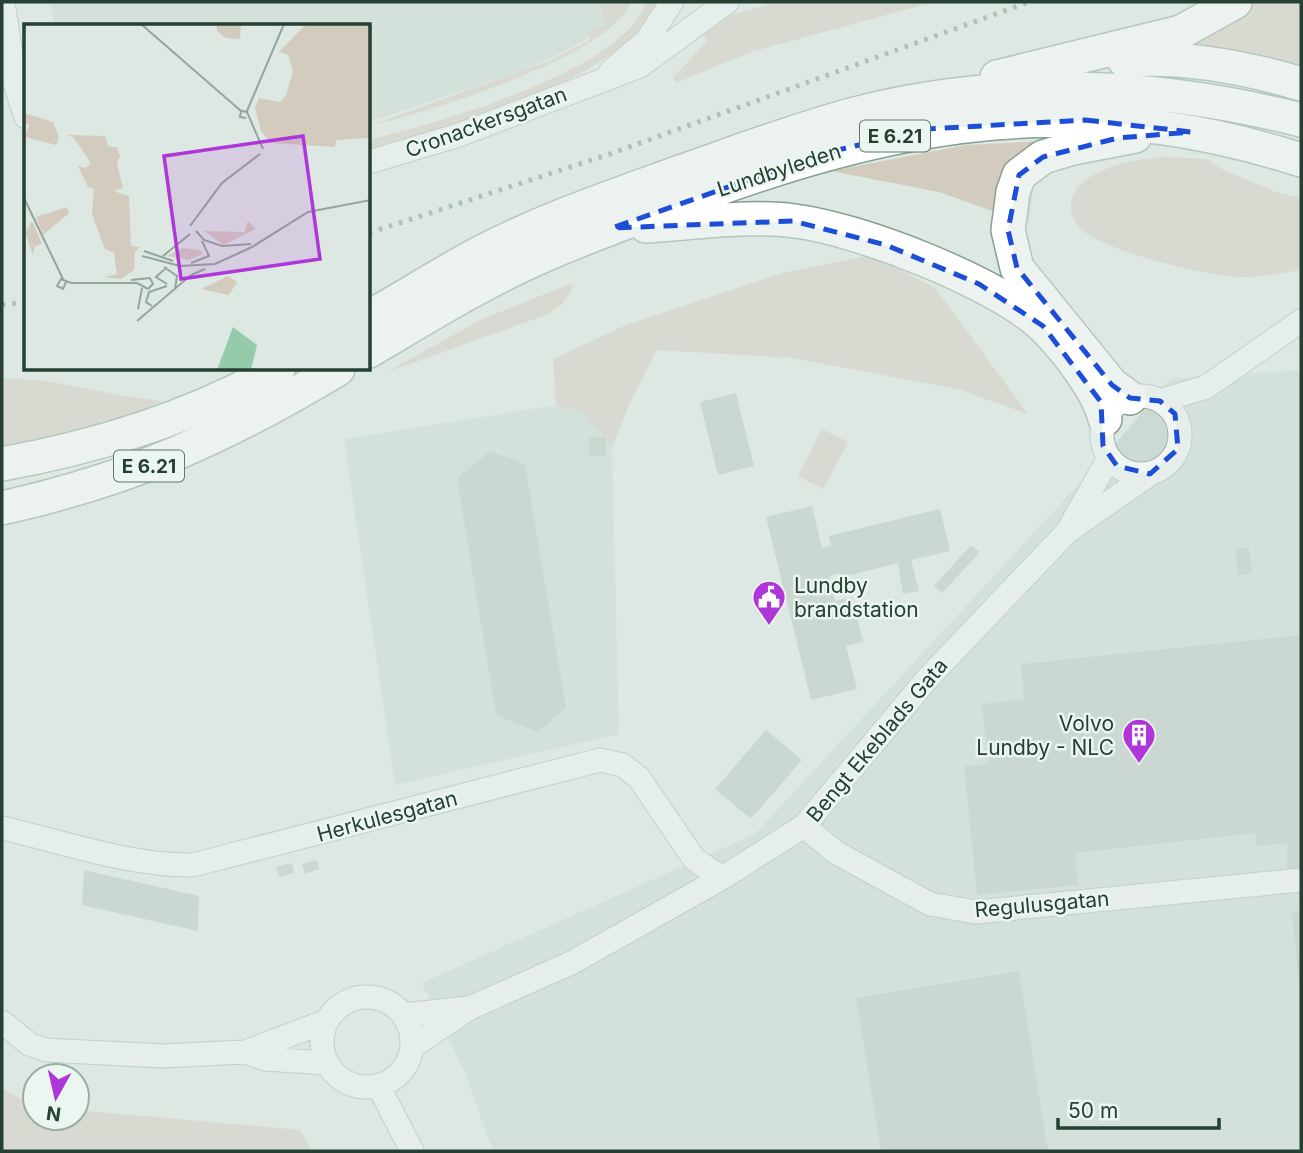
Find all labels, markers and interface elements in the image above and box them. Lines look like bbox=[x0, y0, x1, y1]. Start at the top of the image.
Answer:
inset map bbox=[24, 24, 371, 371]
street label: Cronackersgatan bbox=[402, 81, 570, 163]
road number: E 6.21 bbox=[860, 120, 930, 152]
street label: Lundbyleden bbox=[714, 138, 844, 202]
road number: E 6.21 bbox=[114, 450, 184, 481]
place label: Lundby brandstation bbox=[794, 573, 919, 622]
public building icon: Lundby brandstation bbox=[750, 578, 788, 627]
street label: Bengt Ekeblads Gata bbox=[801, 653, 953, 827]
place label: Volvo Lundby - NLC bbox=[976, 711, 1114, 760]
building icon: Volvo Lundby - NLC bbox=[1120, 716, 1158, 765]
street label: Herkulesgatan bbox=[314, 785, 460, 847]
street label: Regulusgatan bbox=[974, 886, 1110, 922]
north arrow bbox=[21, 1062, 91, 1132]
scale bar bbox=[1058, 1086, 1219, 1130]
text: 50 m bbox=[1068, 1098, 1118, 1123]
text: N bbox=[45, 1101, 62, 1126]

